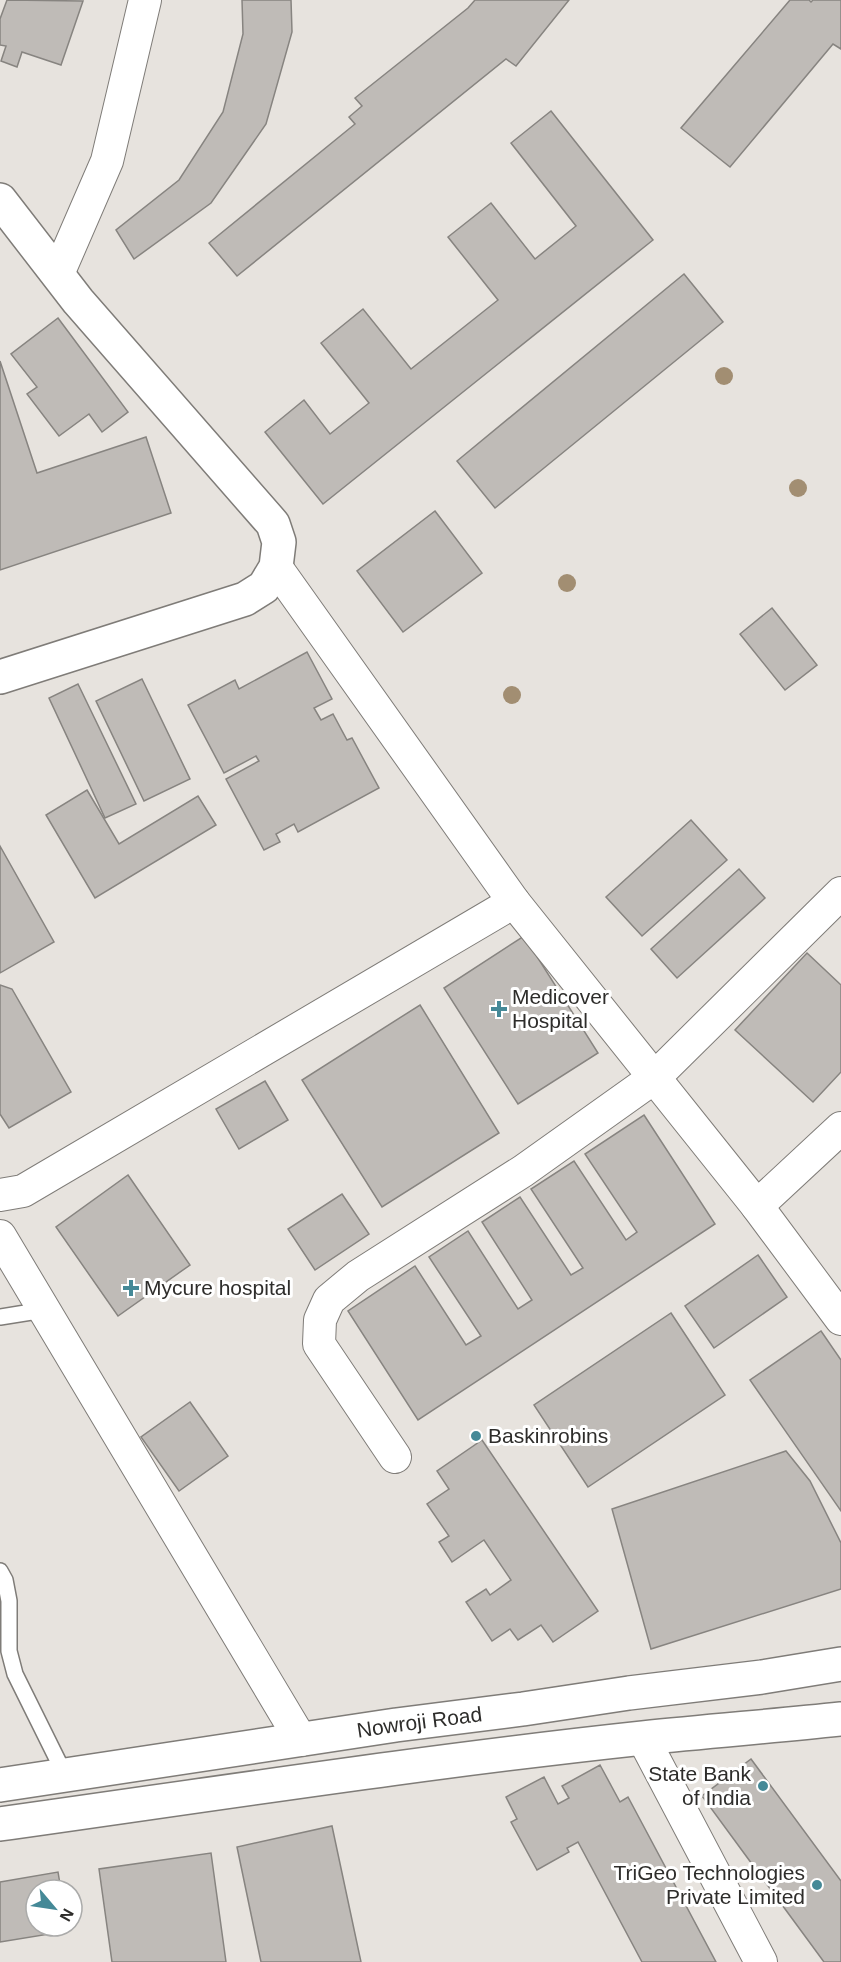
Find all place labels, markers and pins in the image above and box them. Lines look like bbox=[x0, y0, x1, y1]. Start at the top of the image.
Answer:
place label: Medicover Hospital bbox=[512, 985, 609, 1032]
marker: Medicover Hospital bbox=[490, 1000, 508, 1018]
place label: Mycure hospital bbox=[144, 1276, 291, 1299]
marker: Mycure hospital bbox=[122, 1279, 140, 1297]
place label: Baskinrobins bbox=[488, 1424, 608, 1447]
marker: Baskinrobins bbox=[469, 1429, 483, 1443]
place label: State Bank of India bbox=[648, 1762, 751, 1809]
marker: State Bank of India bbox=[756, 1779, 770, 1793]
place label: TriGeo Technologies Private Limited bbox=[614, 1861, 805, 1908]
marker: TriGeo Technologies Private Limited bbox=[810, 1878, 824, 1892]

